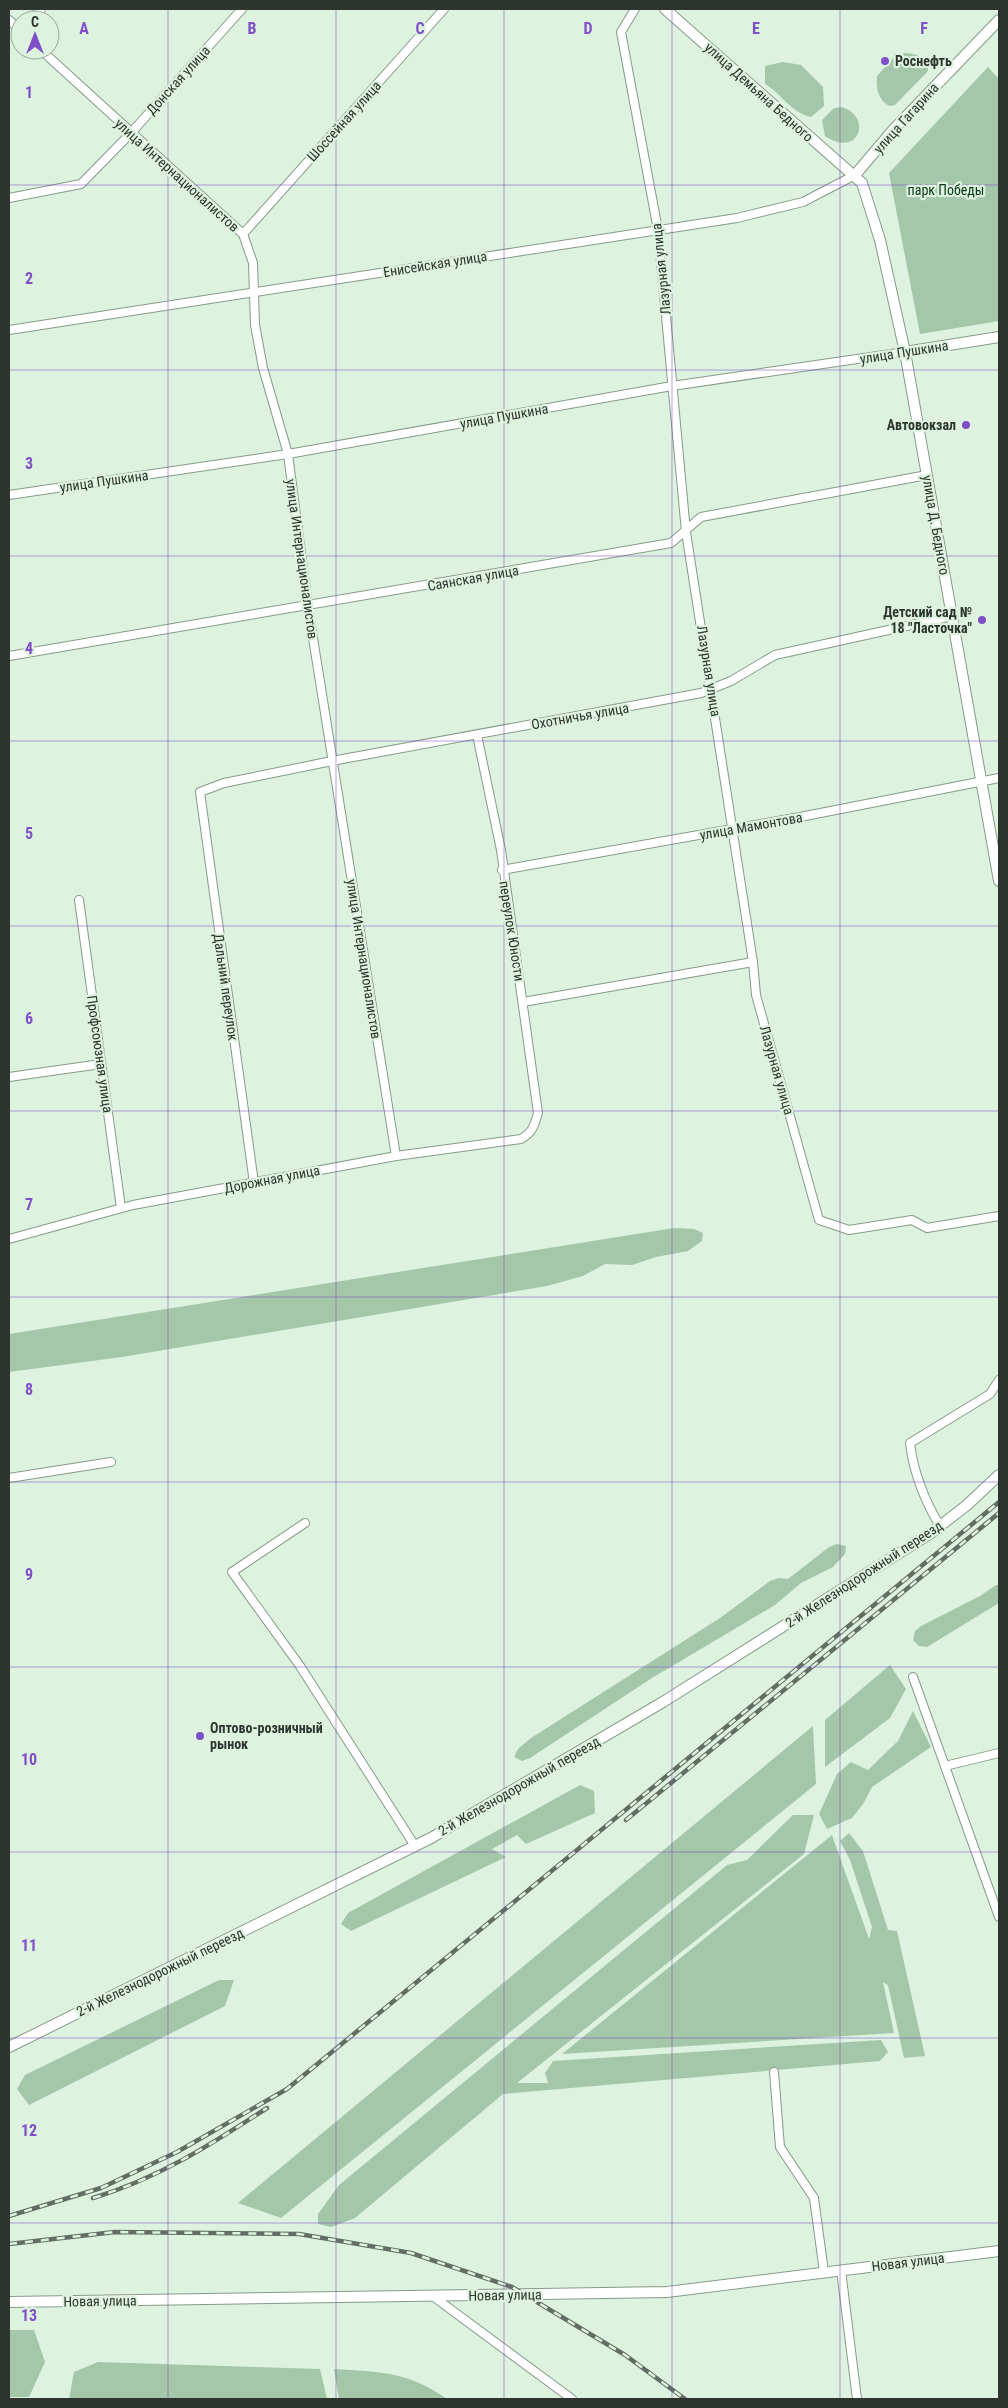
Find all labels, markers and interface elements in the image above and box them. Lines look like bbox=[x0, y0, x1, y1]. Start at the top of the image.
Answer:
north arrow bbox=[10, 10, 60, 60]
text: С bbox=[31, 14, 39, 30]
text: A bbox=[79, 19, 89, 38]
text: B bbox=[248, 19, 257, 38]
text: C bbox=[415, 19, 425, 38]
text: D bbox=[583, 19, 593, 38]
text: E bbox=[752, 19, 760, 38]
text: F bbox=[920, 19, 928, 38]
street label: улица Демьяна Бедного bbox=[701, 39, 817, 145]
street label: Донская улица bbox=[143, 42, 213, 118]
place label: Роснефть bbox=[895, 53, 952, 69]
marker: Роснефть bbox=[879, 55, 891, 67]
street label: Шоссейная улица bbox=[304, 77, 384, 165]
street label: улица Гагарина bbox=[870, 80, 942, 156]
text: 1 bbox=[25, 83, 33, 102]
street label: улица Интернационалистов bbox=[112, 115, 242, 235]
park label: парк Победы bbox=[908, 182, 984, 198]
street label: Лазурная улица bbox=[648, 222, 674, 316]
street label: Енисейская улица bbox=[382, 248, 488, 280]
text: 2 bbox=[25, 269, 33, 288]
street label: улица Пушкина bbox=[859, 337, 949, 367]
street label: улица Пушкина bbox=[459, 400, 549, 432]
place label: Автовокзал bbox=[887, 417, 956, 433]
marker: Автовокзал bbox=[960, 419, 972, 431]
text: 3 bbox=[25, 454, 33, 473]
street label: улица Пушкина bbox=[59, 467, 149, 495]
street label: улица Д. Бедного bbox=[919, 474, 953, 576]
street label: улица Интернационалистов bbox=[283, 478, 321, 640]
street label: Саянская улица bbox=[426, 562, 520, 594]
place label: Детский сад № 18 "Ласточка" bbox=[883, 604, 973, 636]
marker: Детский сад № 18 "Ласточка" bbox=[976, 614, 988, 626]
street label: Лазурная улица bbox=[694, 624, 724, 718]
text: 4 bbox=[25, 639, 33, 658]
street label: Охотничья улица bbox=[530, 700, 630, 732]
street label: улица Мамонтова bbox=[698, 809, 804, 843]
text: 5 bbox=[25, 824, 33, 843]
street label: улица Интернационалистов bbox=[343, 878, 385, 1040]
street label: переулок Юности bbox=[496, 880, 528, 982]
street label: Дальний переулок bbox=[211, 932, 241, 1042]
street label: Профсоюзная улица bbox=[84, 994, 116, 1114]
text: 6 bbox=[25, 1009, 33, 1028]
street label: Лазурная улица bbox=[757, 1024, 797, 1116]
street label: Дорожная улица bbox=[223, 1162, 321, 1196]
text: 7 bbox=[25, 1195, 33, 1214]
text: 8 bbox=[25, 1380, 33, 1399]
street label: 2-й Железнодорожный переезд bbox=[783, 1517, 946, 1631]
text: 9 bbox=[25, 1565, 33, 1584]
place label: Оптово-розничный рынок bbox=[210, 1720, 323, 1752]
marker: Оптово-розничный рынок bbox=[194, 1730, 206, 1742]
street label: 2-й Железнодорожный переезд bbox=[435, 1733, 603, 1839]
text: 10 bbox=[21, 1750, 37, 1769]
street label: 2-й Железнодорожный переезд bbox=[74, 1924, 247, 2019]
text: 11 bbox=[21, 1936, 37, 1955]
text: 12 bbox=[21, 2121, 37, 2140]
street label: Новая улица bbox=[871, 2250, 945, 2274]
street label: Новая улица bbox=[468, 2286, 542, 2304]
street label: Новая улица bbox=[63, 2292, 137, 2310]
text: 13 bbox=[21, 2306, 37, 2325]

